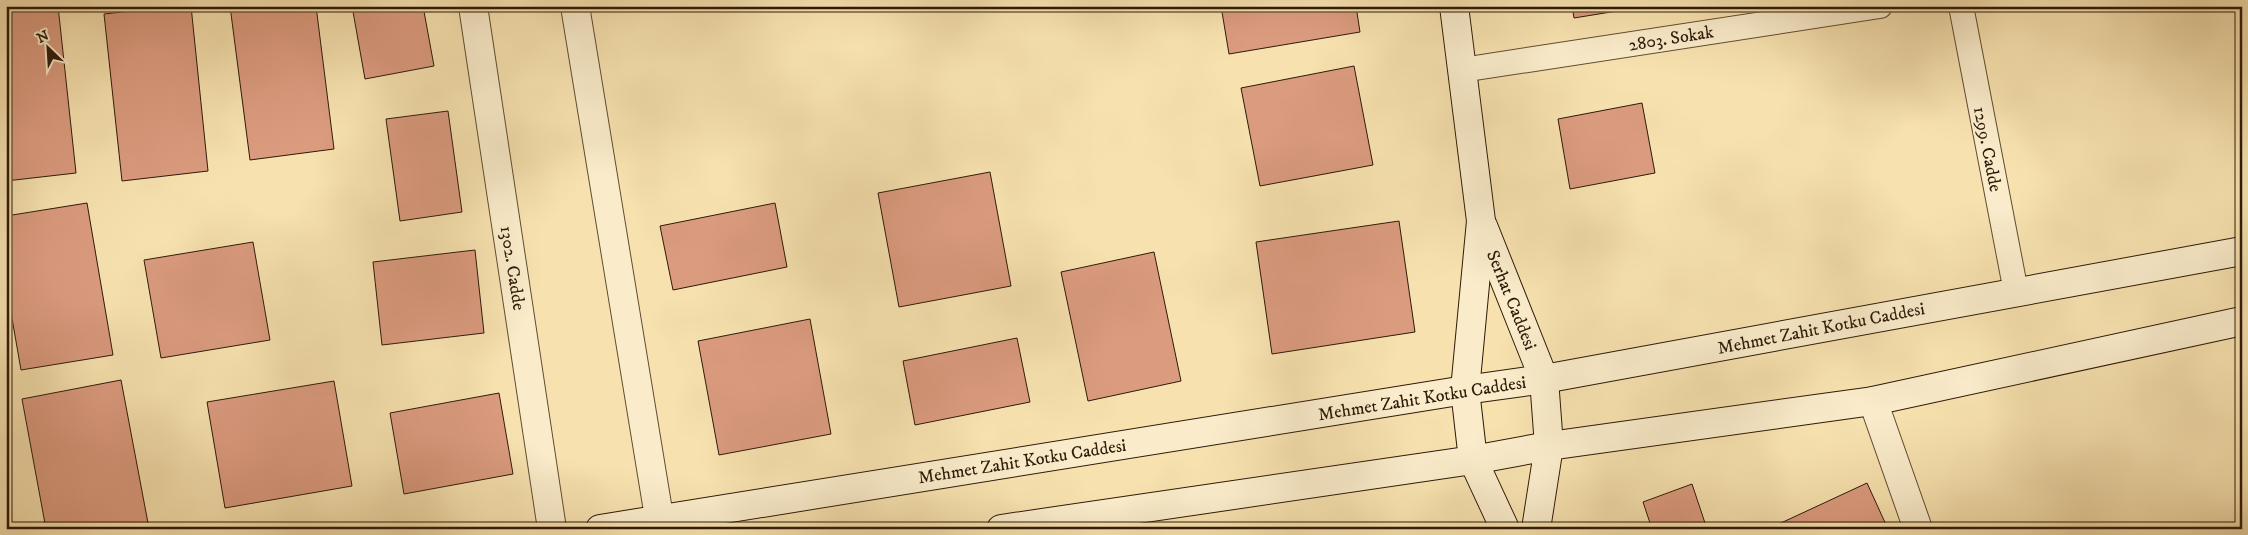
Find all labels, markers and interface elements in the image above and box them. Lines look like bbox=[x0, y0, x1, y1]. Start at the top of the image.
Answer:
street label: 2803. Sokak bbox=[1627, 21, 1715, 57]
north arrow bbox=[22, 22, 72, 72]
text: N bbox=[34, 26, 52, 48]
street label: 1299. Cadde bbox=[1968, 105, 2006, 194]
street label: 1302. Cadde bbox=[494, 224, 530, 312]
street label: Serhat Caddesi bbox=[1481, 247, 1541, 354]
street label: Mehmet Zahit Kotku Caddesi bbox=[1716, 298, 1927, 360]
street label: Mehmet Zahit Kotku Caddesi bbox=[1316, 372, 1528, 426]
street label: Mehmet Zahit Kotku Caddesi bbox=[916, 435, 1128, 489]

